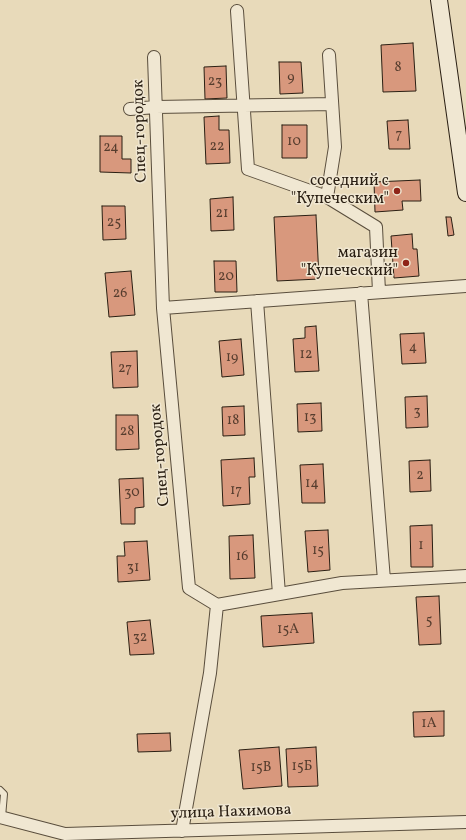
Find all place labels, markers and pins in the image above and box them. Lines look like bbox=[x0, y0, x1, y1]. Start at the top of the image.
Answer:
place label: соседний с "Купеческим" bbox=[291, 172, 389, 210]
marker: соседний с "Купеческим" bbox=[392, 186, 402, 196]
place label: магазин "Купеческий" bbox=[301, 244, 398, 282]
marker: магазин "Купеческий" bbox=[401, 258, 411, 268]

